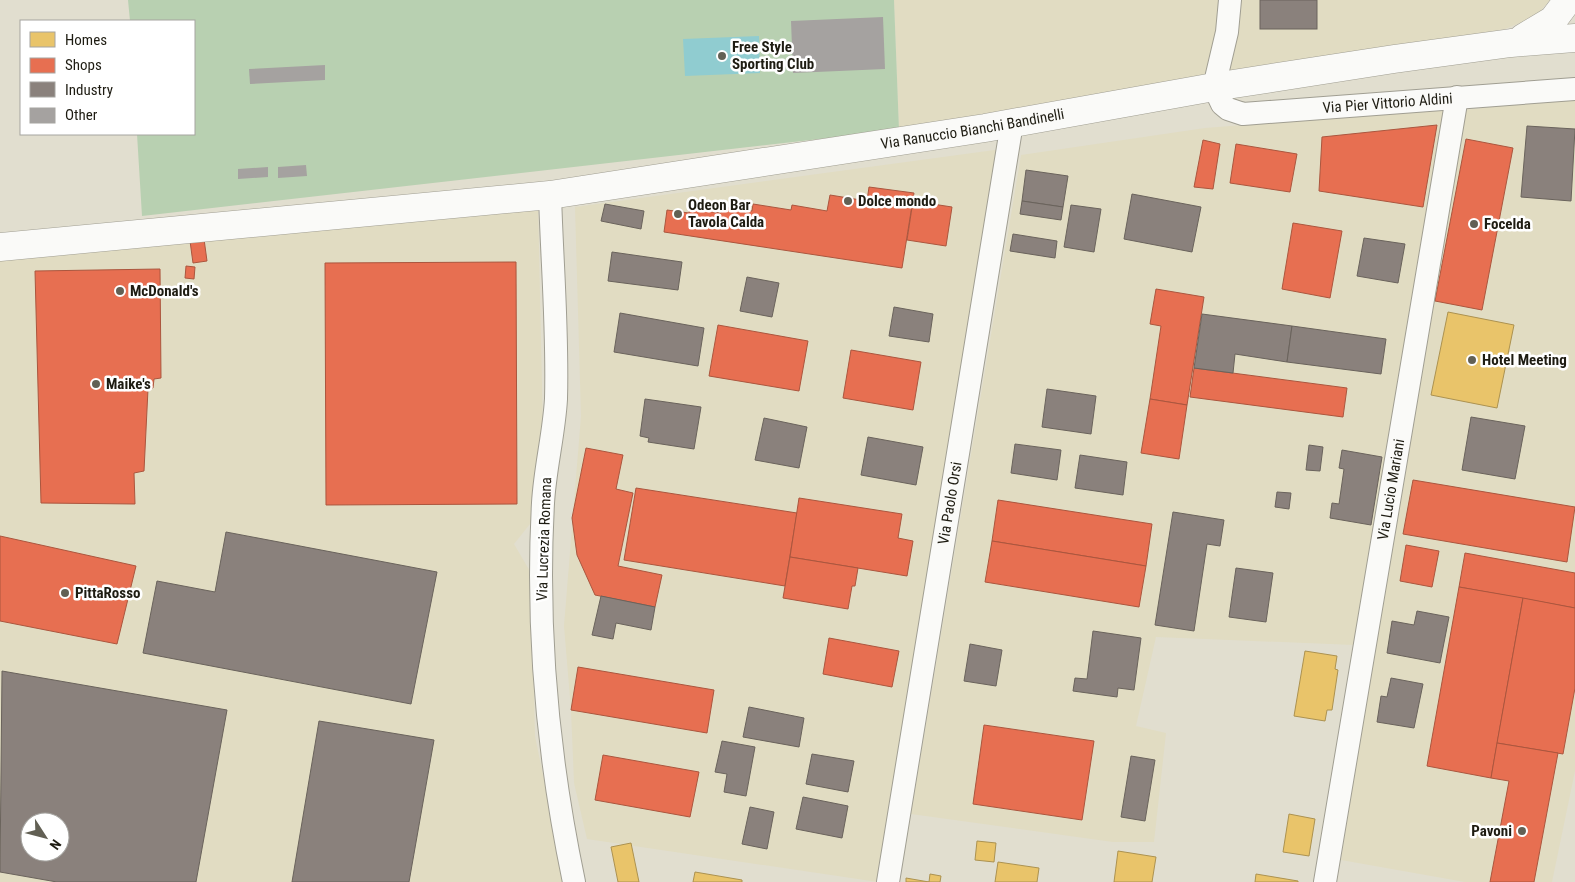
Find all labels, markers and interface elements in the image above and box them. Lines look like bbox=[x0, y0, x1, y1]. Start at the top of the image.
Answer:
legend bbox=[20, 20, 195, 135]
text: Homes bbox=[65, 31, 107, 49]
place label: Free Style Sporting Club bbox=[732, 38, 814, 73]
marker: Free Style Sporting Club bbox=[716, 50, 728, 62]
text: Shops bbox=[65, 56, 102, 74]
text: Industry bbox=[65, 81, 113, 99]
street label: Via Pier Vittorio Aldini bbox=[1322, 89, 1453, 117]
street label: Via Ranuccio Bianchi Bandinelli bbox=[879, 105, 1066, 153]
text: Other bbox=[65, 106, 98, 124]
place label: Dolce mondo bbox=[858, 192, 936, 210]
marker: Dolce mondo bbox=[842, 195, 854, 207]
place label: Odeon Bar Tavola Calda bbox=[688, 196, 764, 231]
marker: Odeon Bar Tavola Calda bbox=[672, 208, 684, 220]
place label: Focelda bbox=[1484, 215, 1531, 233]
marker: Focelda bbox=[1468, 218, 1480, 230]
place label: McDonald's bbox=[130, 282, 199, 300]
marker: McDonald's bbox=[114, 285, 126, 297]
place label: Hotel Meeting bbox=[1482, 351, 1567, 369]
marker: Hotel Meeting bbox=[1466, 354, 1478, 366]
place label: Maike's bbox=[106, 375, 151, 393]
marker: Maike's bbox=[90, 378, 102, 390]
street label: Via Lucio Mariani bbox=[1374, 438, 1408, 542]
street label: Via Paolo Orsi bbox=[934, 460, 966, 546]
street label: Via Lucrezia Romana bbox=[533, 477, 555, 601]
place label: PittaRosso bbox=[75, 584, 140, 602]
marker: PittaRosso bbox=[59, 587, 71, 599]
north arrow bbox=[20, 812, 70, 862]
place label: Pavoni bbox=[1471, 822, 1512, 840]
marker: Pavoni bbox=[1516, 825, 1528, 837]
text: N bbox=[47, 836, 65, 853]

